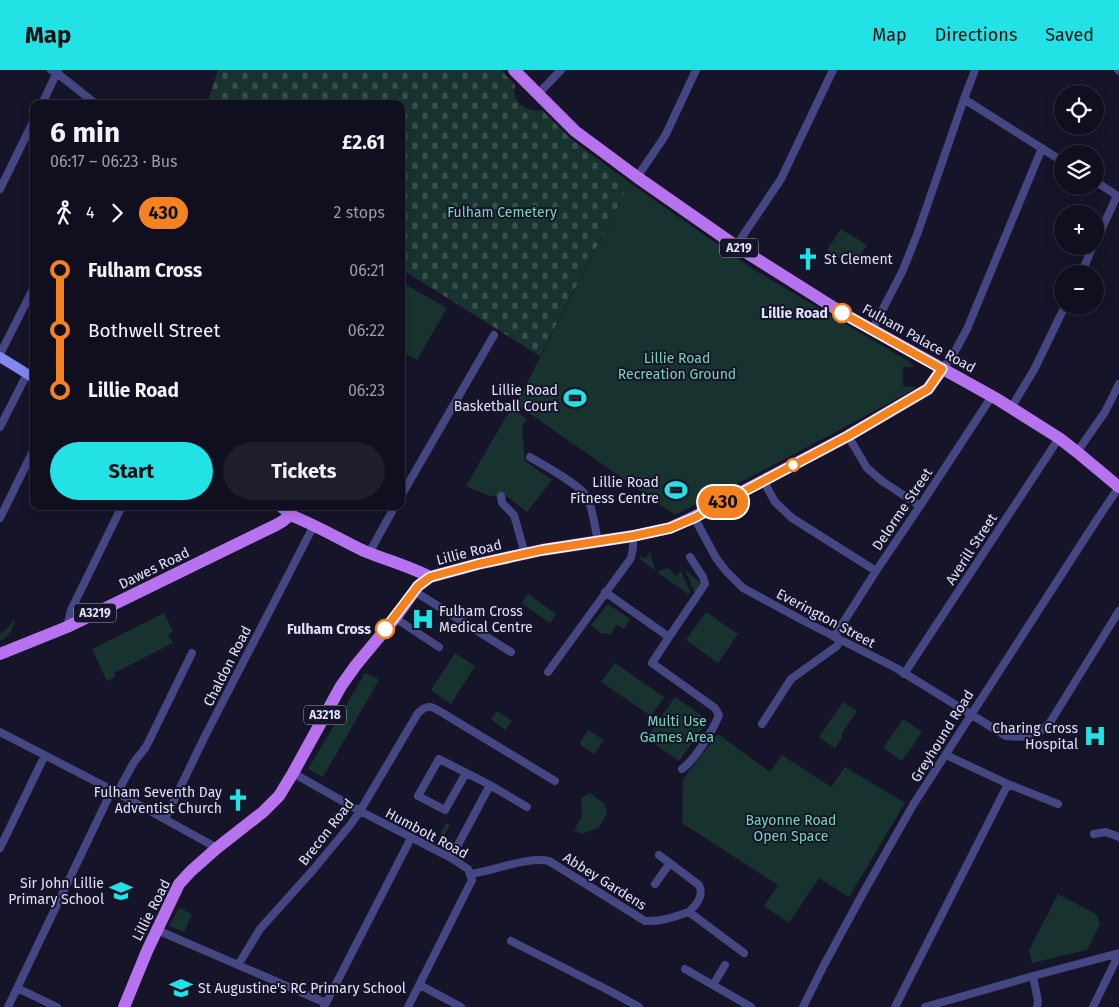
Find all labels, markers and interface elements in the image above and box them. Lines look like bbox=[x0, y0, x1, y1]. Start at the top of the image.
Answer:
text: Map bbox=[25, 21, 71, 49]
text: Map bbox=[872, 24, 907, 46]
text: Directions bbox=[935, 24, 1017, 46]
text: Saved bbox=[1045, 24, 1094, 46]
map controls bbox=[1054, 85, 1104, 315]
button: locate bbox=[1054, 85, 1104, 135]
text: 6 min bbox=[50, 116, 120, 149]
text: £2.61 bbox=[342, 131, 385, 154]
button: layers bbox=[1054, 145, 1104, 195]
text: 06:17 – 06:23 · Bus bbox=[50, 152, 177, 171]
icon: walk bbox=[50, 199, 78, 227]
icon: forward bbox=[103, 199, 131, 227]
text: 430 bbox=[149, 202, 178, 224]
text: 4 bbox=[86, 203, 95, 222]
text: 2 stops bbox=[334, 203, 385, 222]
park label: Fulham Cemetery bbox=[447, 204, 557, 221]
button: + bbox=[1054, 205, 1104, 255]
road number: A219 bbox=[720, 238, 758, 258]
church icon: St Clement bbox=[795, 246, 821, 272]
place label: St Clement bbox=[824, 251, 894, 268]
text: Fulham Cross bbox=[88, 259, 202, 282]
text: 06:21 bbox=[349, 261, 385, 280]
button: − bbox=[1054, 265, 1104, 315]
street label: Fulham Palace Road bbox=[859, 300, 978, 377]
marker: Lillie Road bbox=[832, 303, 852, 323]
place label: Lillie Road bbox=[761, 305, 828, 322]
text: Bothwell Street bbox=[88, 319, 220, 342]
text: 06:22 bbox=[348, 321, 385, 340]
park label: Lillie Road Recreation Ground bbox=[618, 350, 736, 383]
text: Lillie Road bbox=[88, 379, 179, 402]
text: 06:23 bbox=[348, 381, 385, 400]
place label: Lillie Road Basketball Court bbox=[454, 382, 559, 415]
sports icon: Lillie Road Basketball Court bbox=[562, 385, 588, 411]
button: Start bbox=[50, 442, 213, 500]
button: Tickets bbox=[223, 442, 385, 500]
unlabelled marker bbox=[786, 458, 800, 472]
street label: Delorme Street bbox=[869, 464, 937, 554]
place label: Lillie Road Fitness Centre bbox=[570, 474, 659, 507]
sports icon: Lillie Road Fitness Centre bbox=[663, 477, 689, 503]
line badge: 430 bbox=[694, 486, 752, 518]
text: 430 bbox=[708, 491, 738, 513]
street label: Averill Street bbox=[942, 510, 1001, 588]
street label: Lillie Road bbox=[435, 536, 504, 569]
street label: Dawes Road bbox=[116, 544, 192, 593]
street label: Everington Street bbox=[773, 585, 879, 652]
place label: Fulham Cross Medical Centre bbox=[439, 603, 533, 636]
road number: A3219 bbox=[74, 604, 116, 622]
hospital icon: Fulham Cross Medical Centre bbox=[410, 606, 436, 632]
marker: Fulham Cross bbox=[375, 619, 395, 639]
place label: Fulham Cross bbox=[287, 621, 371, 638]
street label: Chaldon Road bbox=[200, 623, 255, 709]
street label: Greyhound Road bbox=[907, 687, 978, 785]
road number: A3218 bbox=[304, 706, 346, 724]
park label: Multi Use Games Area bbox=[640, 713, 714, 746]
place label: Charing Cross Hospital bbox=[992, 720, 1078, 753]
hospital icon: Charing Cross Hospital bbox=[1082, 723, 1108, 749]
place label: Fulham Seventh Day Adventist Church bbox=[94, 784, 222, 817]
church icon: Fulham Seventh Day Adventist Church bbox=[225, 787, 251, 813]
street label: Brecon Road bbox=[295, 796, 358, 869]
street label: Humbolt Road bbox=[382, 805, 471, 862]
park label: Bayonne Road Open Space bbox=[746, 812, 836, 845]
street label: Abbey Gardens bbox=[560, 849, 650, 914]
place label: Sir John Lillie Primary School bbox=[8, 875, 104, 908]
street label: Lillie Road bbox=[129, 877, 174, 944]
school or university icon: Sir John Lillie Primary School bbox=[108, 878, 134, 904]
school or university icon: St Augustine's RC Primary School bbox=[168, 975, 194, 1001]
place label: St Augustine's RC Primary School bbox=[198, 980, 406, 997]

